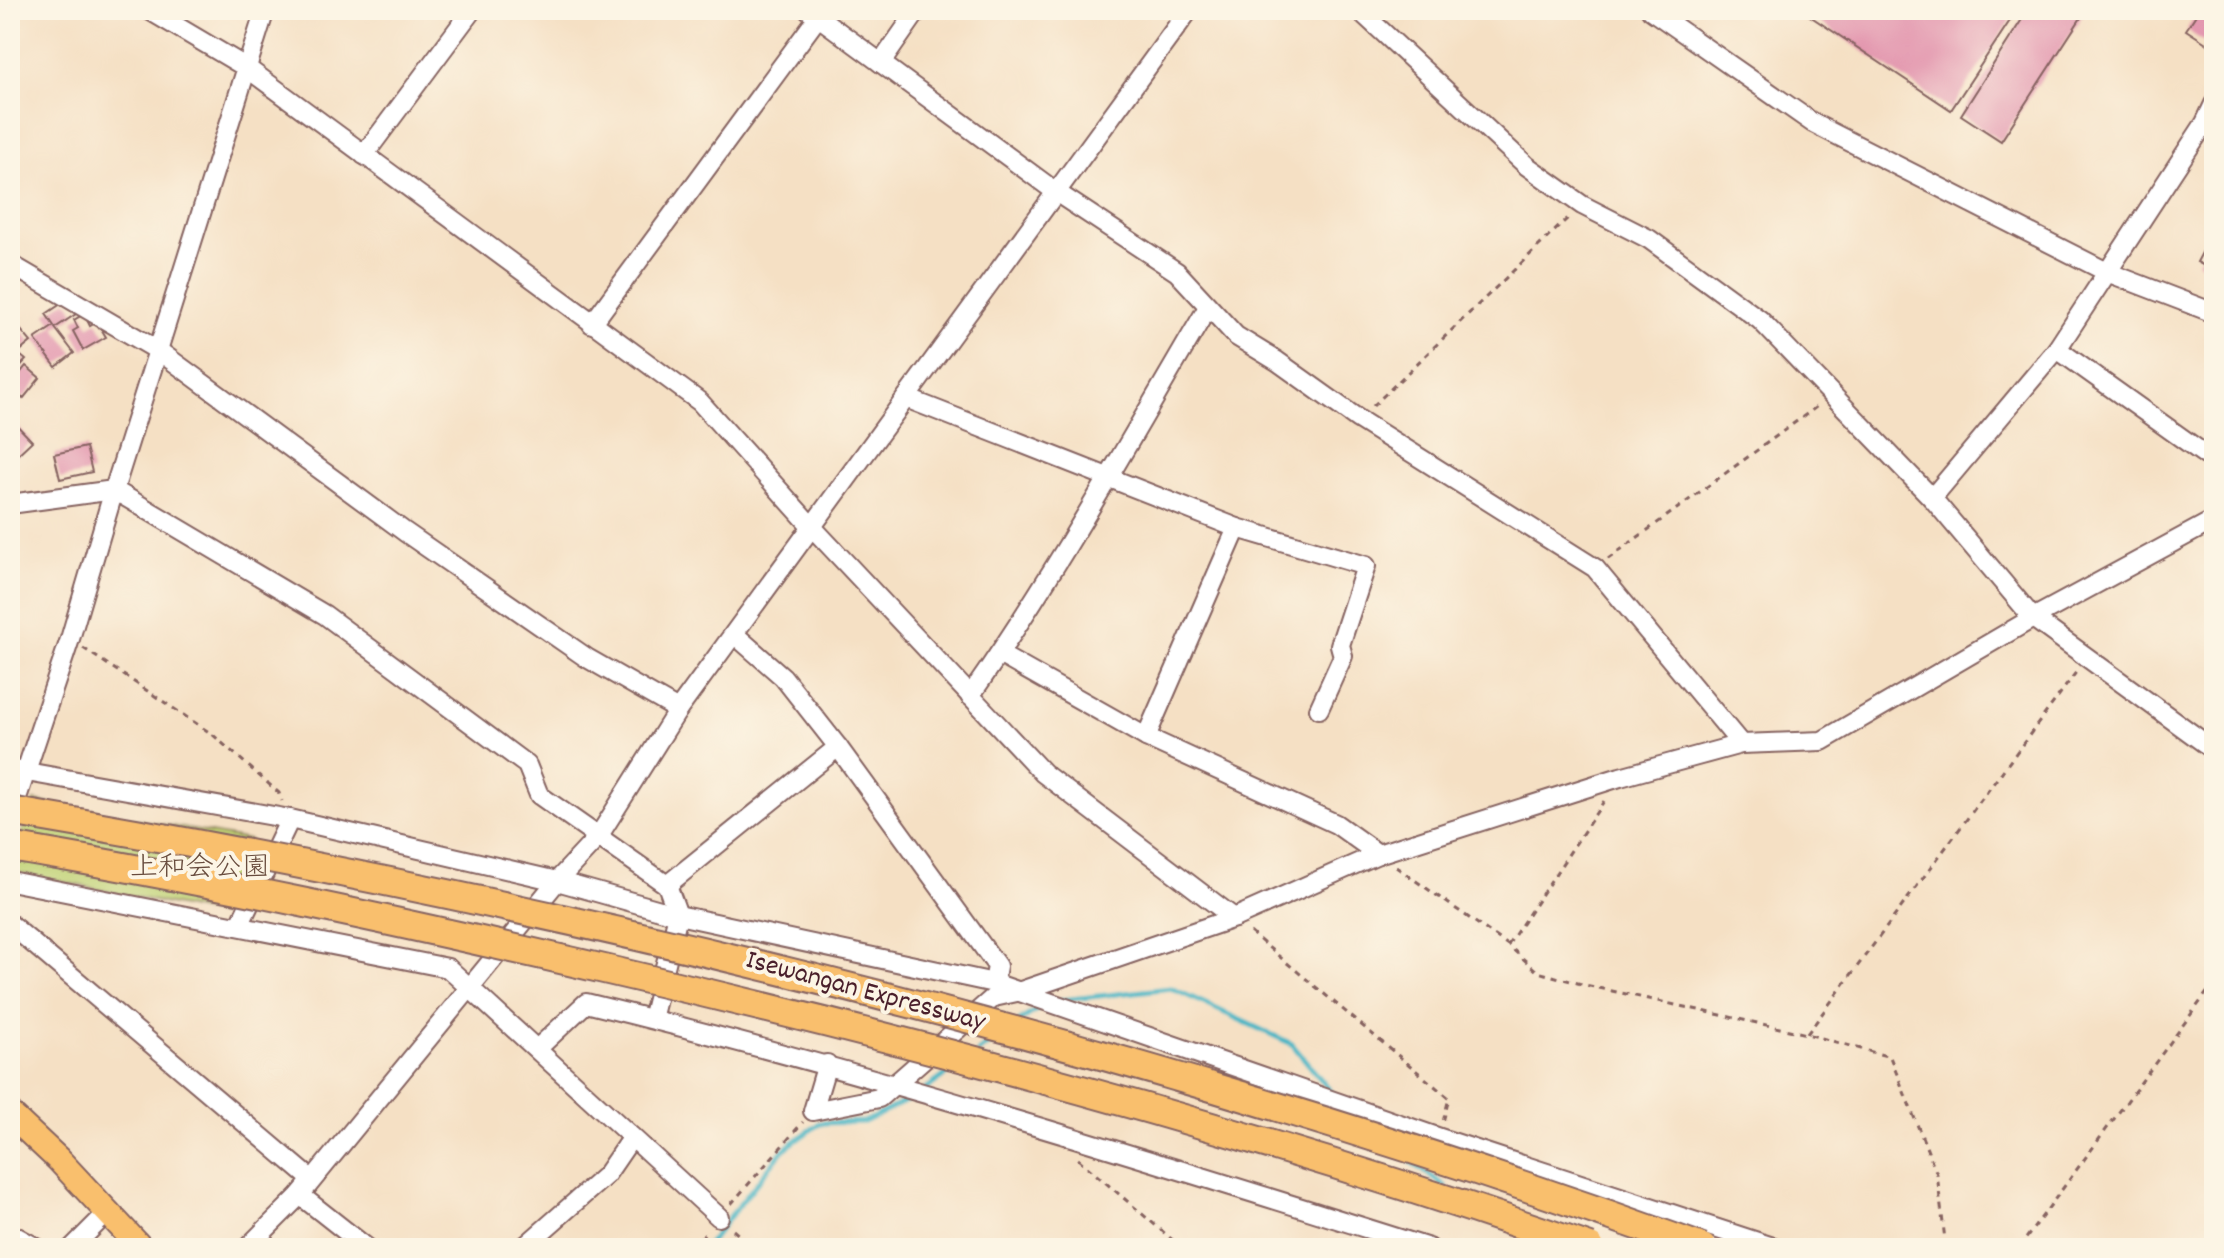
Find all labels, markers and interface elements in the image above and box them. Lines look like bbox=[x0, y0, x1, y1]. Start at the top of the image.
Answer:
park label: 上和会公園 bbox=[130, 850, 270, 890]
street label: Isewangan Expressway bbox=[741, 942, 990, 1044]

